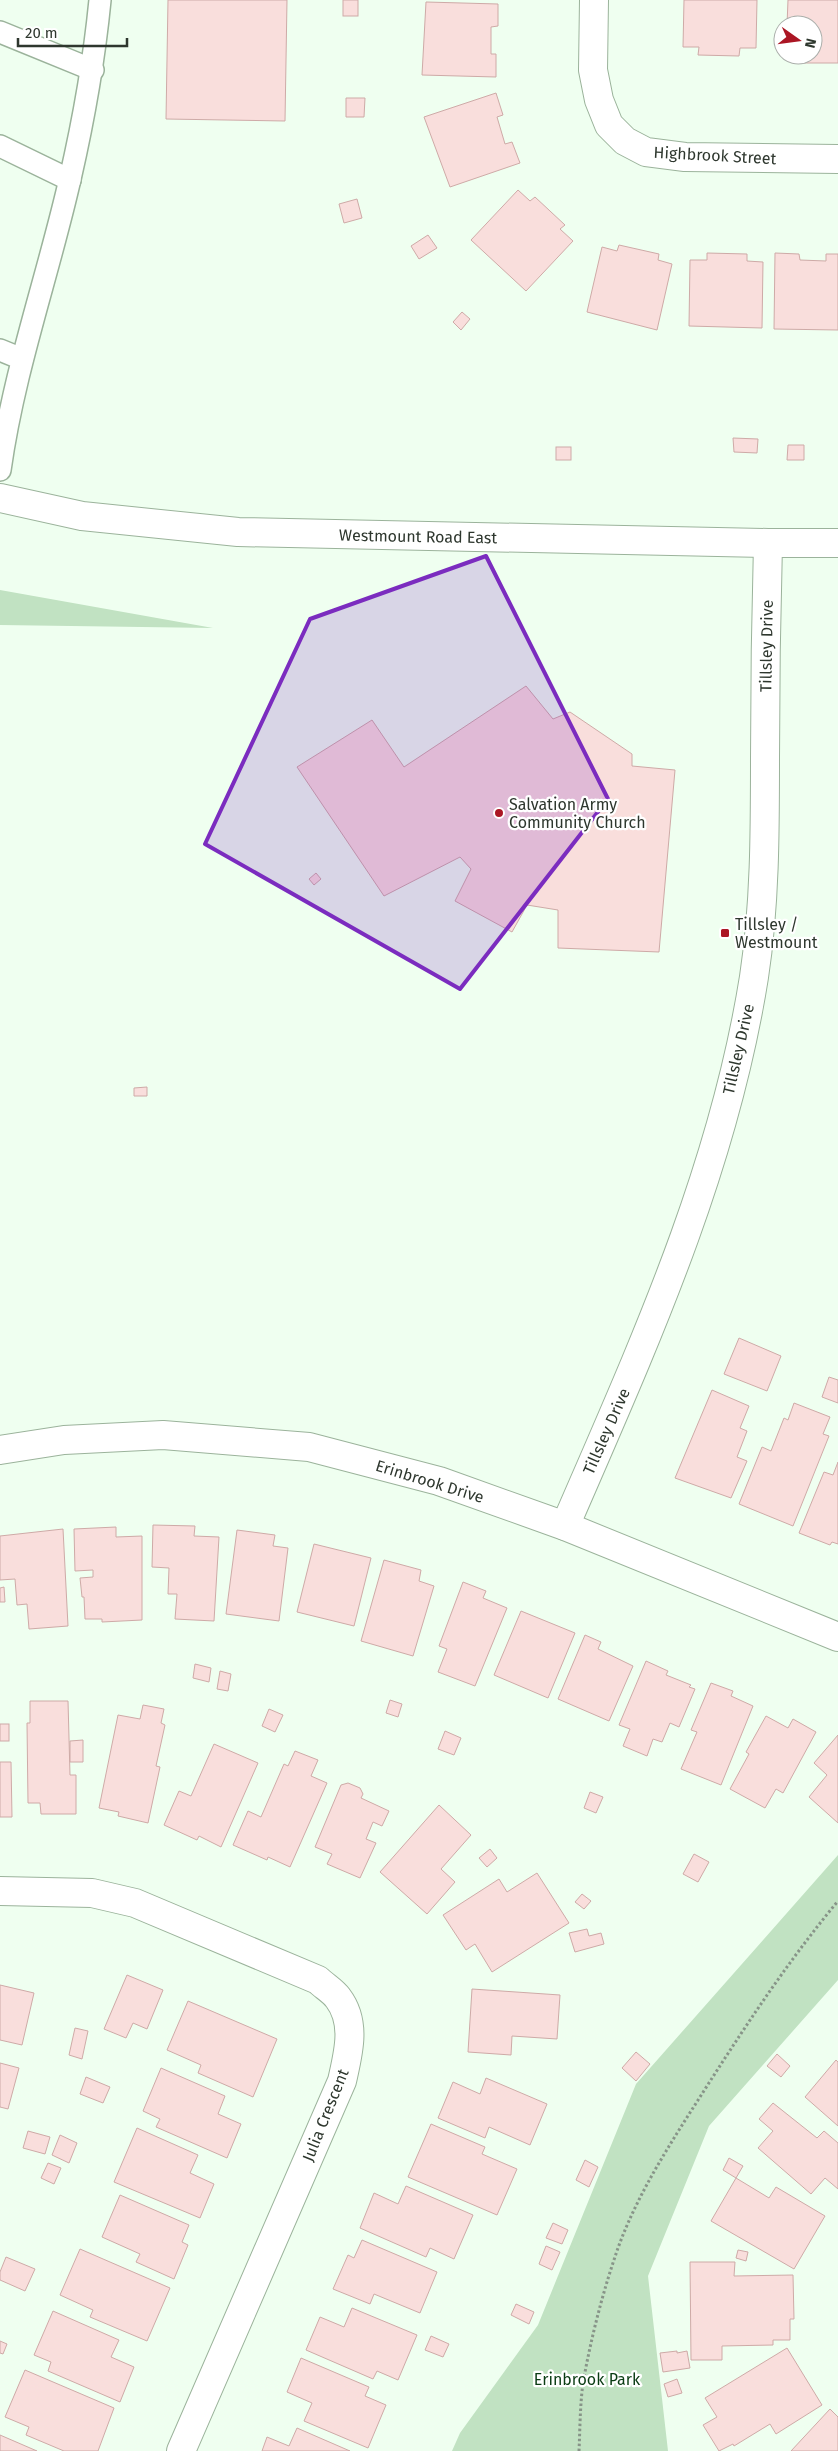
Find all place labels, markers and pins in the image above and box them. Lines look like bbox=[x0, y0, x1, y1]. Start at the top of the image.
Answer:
place label: Salvation Army Community Church bbox=[509, 795, 646, 832]
marker: Salvation Army Community Church bbox=[493, 807, 505, 819]
place label: Tillsley / Westmount bbox=[735, 915, 818, 952]
marker: Tillsley / Westmount bbox=[719, 927, 731, 939]

